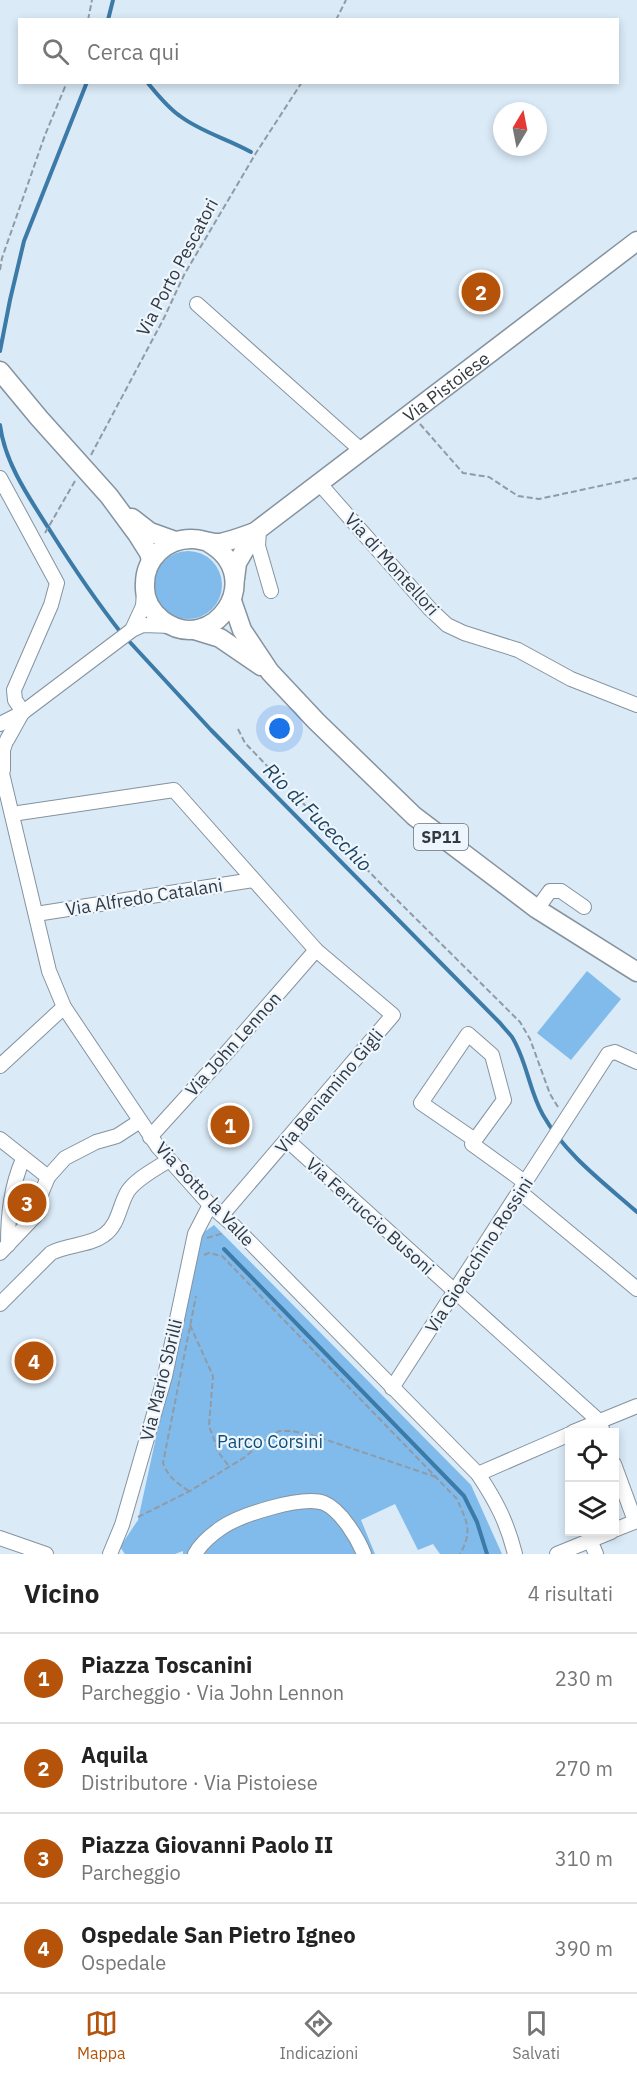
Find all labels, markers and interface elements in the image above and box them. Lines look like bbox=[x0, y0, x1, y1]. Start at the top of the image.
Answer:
search box bbox=[18, 18, 619, 84]
icon: search bbox=[39, 35, 72, 68]
text: Cerca qui bbox=[87, 37, 179, 66]
north arrow bbox=[493, 102, 547, 156]
street label: Via Porto Pescatori bbox=[131, 194, 223, 340]
pin: 2 bbox=[462, 270, 500, 314]
street label: Via Pistoiese bbox=[398, 346, 494, 427]
street label: Via di Montellori bbox=[340, 508, 444, 620]
your location bbox=[265, 714, 294, 743]
water label: Rio di Fucecchio bbox=[258, 757, 378, 877]
road number: SP11 bbox=[414, 824, 468, 850]
street label: Via Alfredo Catalani bbox=[64, 873, 224, 921]
street label: Via John Lennon bbox=[180, 987, 286, 1101]
street label: Via Beniamino Gigli bbox=[270, 1024, 388, 1158]
pin: 1 bbox=[210, 1102, 250, 1148]
street label: Via Sotto la Valle bbox=[151, 1137, 260, 1251]
street label: Via Ferruccio Busoni bbox=[301, 1152, 439, 1280]
street label: Via Gioacchino Rossini bbox=[420, 1173, 538, 1337]
pin: 3 bbox=[8, 1180, 46, 1226]
street label: Via Mario Sbrilli bbox=[135, 1316, 187, 1444]
pin: 4 bbox=[15, 1338, 54, 1384]
map controls bbox=[565, 1428, 619, 1536]
button: locate bbox=[565, 1428, 619, 1482]
park label: Parco Corsini bbox=[217, 1430, 323, 1453]
button: layers bbox=[565, 1482, 619, 1536]
text: Vicino bbox=[24, 1576, 99, 1610]
text: 4 risultati bbox=[528, 1580, 613, 1607]
text: Piazza Toscanini bbox=[81, 1650, 252, 1679]
text: 1 bbox=[38, 1665, 50, 1692]
text: 230 m bbox=[555, 1665, 613, 1692]
text: Parcheggio · Via John Lennon bbox=[81, 1679, 344, 1706]
text: Aquila bbox=[81, 1740, 148, 1769]
text: 2 bbox=[38, 1755, 50, 1782]
text: 270 m bbox=[555, 1755, 613, 1782]
text: Distributore · Via Pistoiese bbox=[81, 1769, 318, 1796]
text: Piazza Giovanni Paolo II bbox=[81, 1830, 333, 1859]
text: 3 bbox=[38, 1845, 50, 1872]
text: 310 m bbox=[555, 1845, 613, 1872]
text: Parcheggio bbox=[81, 1859, 181, 1886]
text: Ospedale San Pietro Igneo bbox=[81, 1920, 356, 1949]
text: 4 bbox=[38, 1935, 50, 1962]
text: 390 m bbox=[555, 1935, 613, 1962]
text: Ospedale bbox=[81, 1949, 166, 1976]
tab: Mappa bbox=[77, 2007, 126, 2063]
tab: Indicazioni bbox=[279, 2007, 358, 2063]
tab: Salvati bbox=[512, 2007, 560, 2063]

